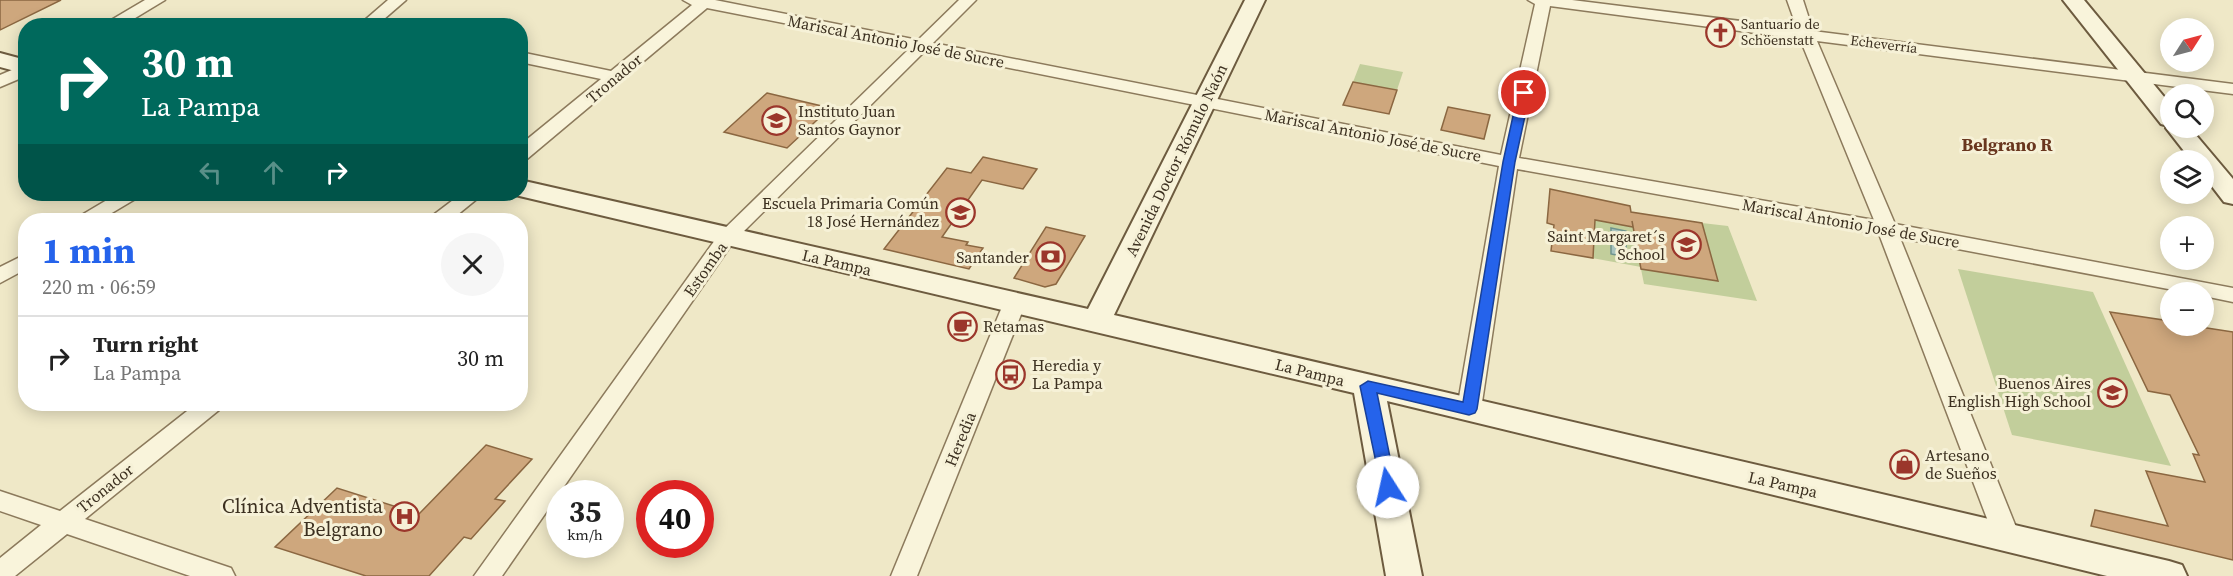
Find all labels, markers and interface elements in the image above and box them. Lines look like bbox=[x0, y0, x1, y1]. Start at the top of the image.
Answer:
street label: Mariscal Antonio José de Sucre bbox=[786, 9, 1006, 73]
place label: Santuario de Schöenstatt bbox=[1741, 14, 1820, 50]
church icon: Santuario de Schöenstatt bbox=[1704, 16, 1736, 48]
north arrow bbox=[2160, 18, 2214, 72]
map controls bbox=[2160, 18, 2214, 336]
street label: Echeverría bbox=[1849, 30, 1920, 58]
text: 30 m bbox=[141, 33, 234, 91]
icon: right bbox=[42, 42, 120, 120]
street label: Tronador bbox=[581, 48, 647, 108]
street label: Avenida Doctor Rómulo Naón bbox=[1120, 60, 1232, 260]
pin bbox=[1498, 67, 1549, 118]
icon: arrive bbox=[1507, 76, 1540, 109]
button: search bbox=[2160, 84, 2214, 138]
text: La Pampa bbox=[141, 88, 260, 125]
place label: Instituto Juan Santos Gaynor bbox=[798, 100, 901, 140]
street label: Mariscal Antonio José de Sucre bbox=[1263, 103, 1483, 167]
school or university icon: Instituto Juan Santos Gaynor bbox=[761, 104, 793, 136]
district label: Belgrano R bbox=[1961, 132, 2053, 157]
button: layers bbox=[2160, 150, 2214, 204]
icon: left bbox=[194, 156, 227, 189]
icon: ahead bbox=[257, 156, 290, 189]
icon: right bbox=[320, 156, 353, 189]
place label: Escuela Primaria Común 18 José Hernández bbox=[762, 192, 939, 232]
street label: Mariscal Antonio José de Sucre bbox=[1741, 193, 1961, 253]
school or university icon: Escuela Primaria Común 18 José Hernández bbox=[944, 196, 976, 228]
button: + bbox=[2160, 216, 2214, 270]
place label: Saint Margaret´s School bbox=[1547, 225, 1665, 265]
text: 1 min bbox=[42, 226, 135, 275]
school or university icon: Saint Margaret´s School bbox=[1670, 229, 1702, 261]
button: close bbox=[441, 233, 504, 296]
street label: Estomba bbox=[678, 236, 732, 301]
bank icon: Santander bbox=[1034, 241, 1066, 273]
street label: La Pampa bbox=[800, 243, 875, 281]
place label: Santander bbox=[956, 246, 1029, 268]
text: 220 m · 06:59 bbox=[42, 273, 156, 301]
button: − bbox=[2160, 282, 2214, 336]
cafe icon: Retamas bbox=[946, 310, 978, 342]
place label: Retamas bbox=[983, 315, 1044, 337]
text: Turn right bbox=[93, 329, 198, 359]
icon: right bbox=[42, 342, 75, 375]
text: 30 m bbox=[457, 343, 504, 373]
street label: La Pampa bbox=[1273, 353, 1348, 391]
place label: Heredia y La Pampa bbox=[1032, 354, 1103, 394]
bus stop icon: Heredia y La Pampa bbox=[995, 358, 1027, 390]
text: La Pampa bbox=[93, 359, 181, 387]
place label: Buenos Aires English High School bbox=[1947, 372, 2091, 412]
school or university icon: Buenos Aires English High School bbox=[2096, 376, 2128, 408]
street label: Heredia bbox=[939, 408, 981, 470]
place label: Artesano de Sueños bbox=[1925, 444, 1997, 484]
shop icon: Artesano de Sueños bbox=[1888, 448, 1920, 480]
position arrow bbox=[1356, 455, 1420, 519]
street label: Tronador bbox=[72, 458, 138, 518]
street label: La Pampa bbox=[1746, 465, 1821, 503]
speed limit sign: 40 bbox=[636, 480, 714, 558]
text: 35 bbox=[569, 491, 601, 532]
place label: Clínica Adventista Belgrano bbox=[222, 492, 384, 543]
hospital icon: Clínica Adventista Belgrano bbox=[388, 501, 420, 533]
text: km/h bbox=[567, 524, 603, 545]

